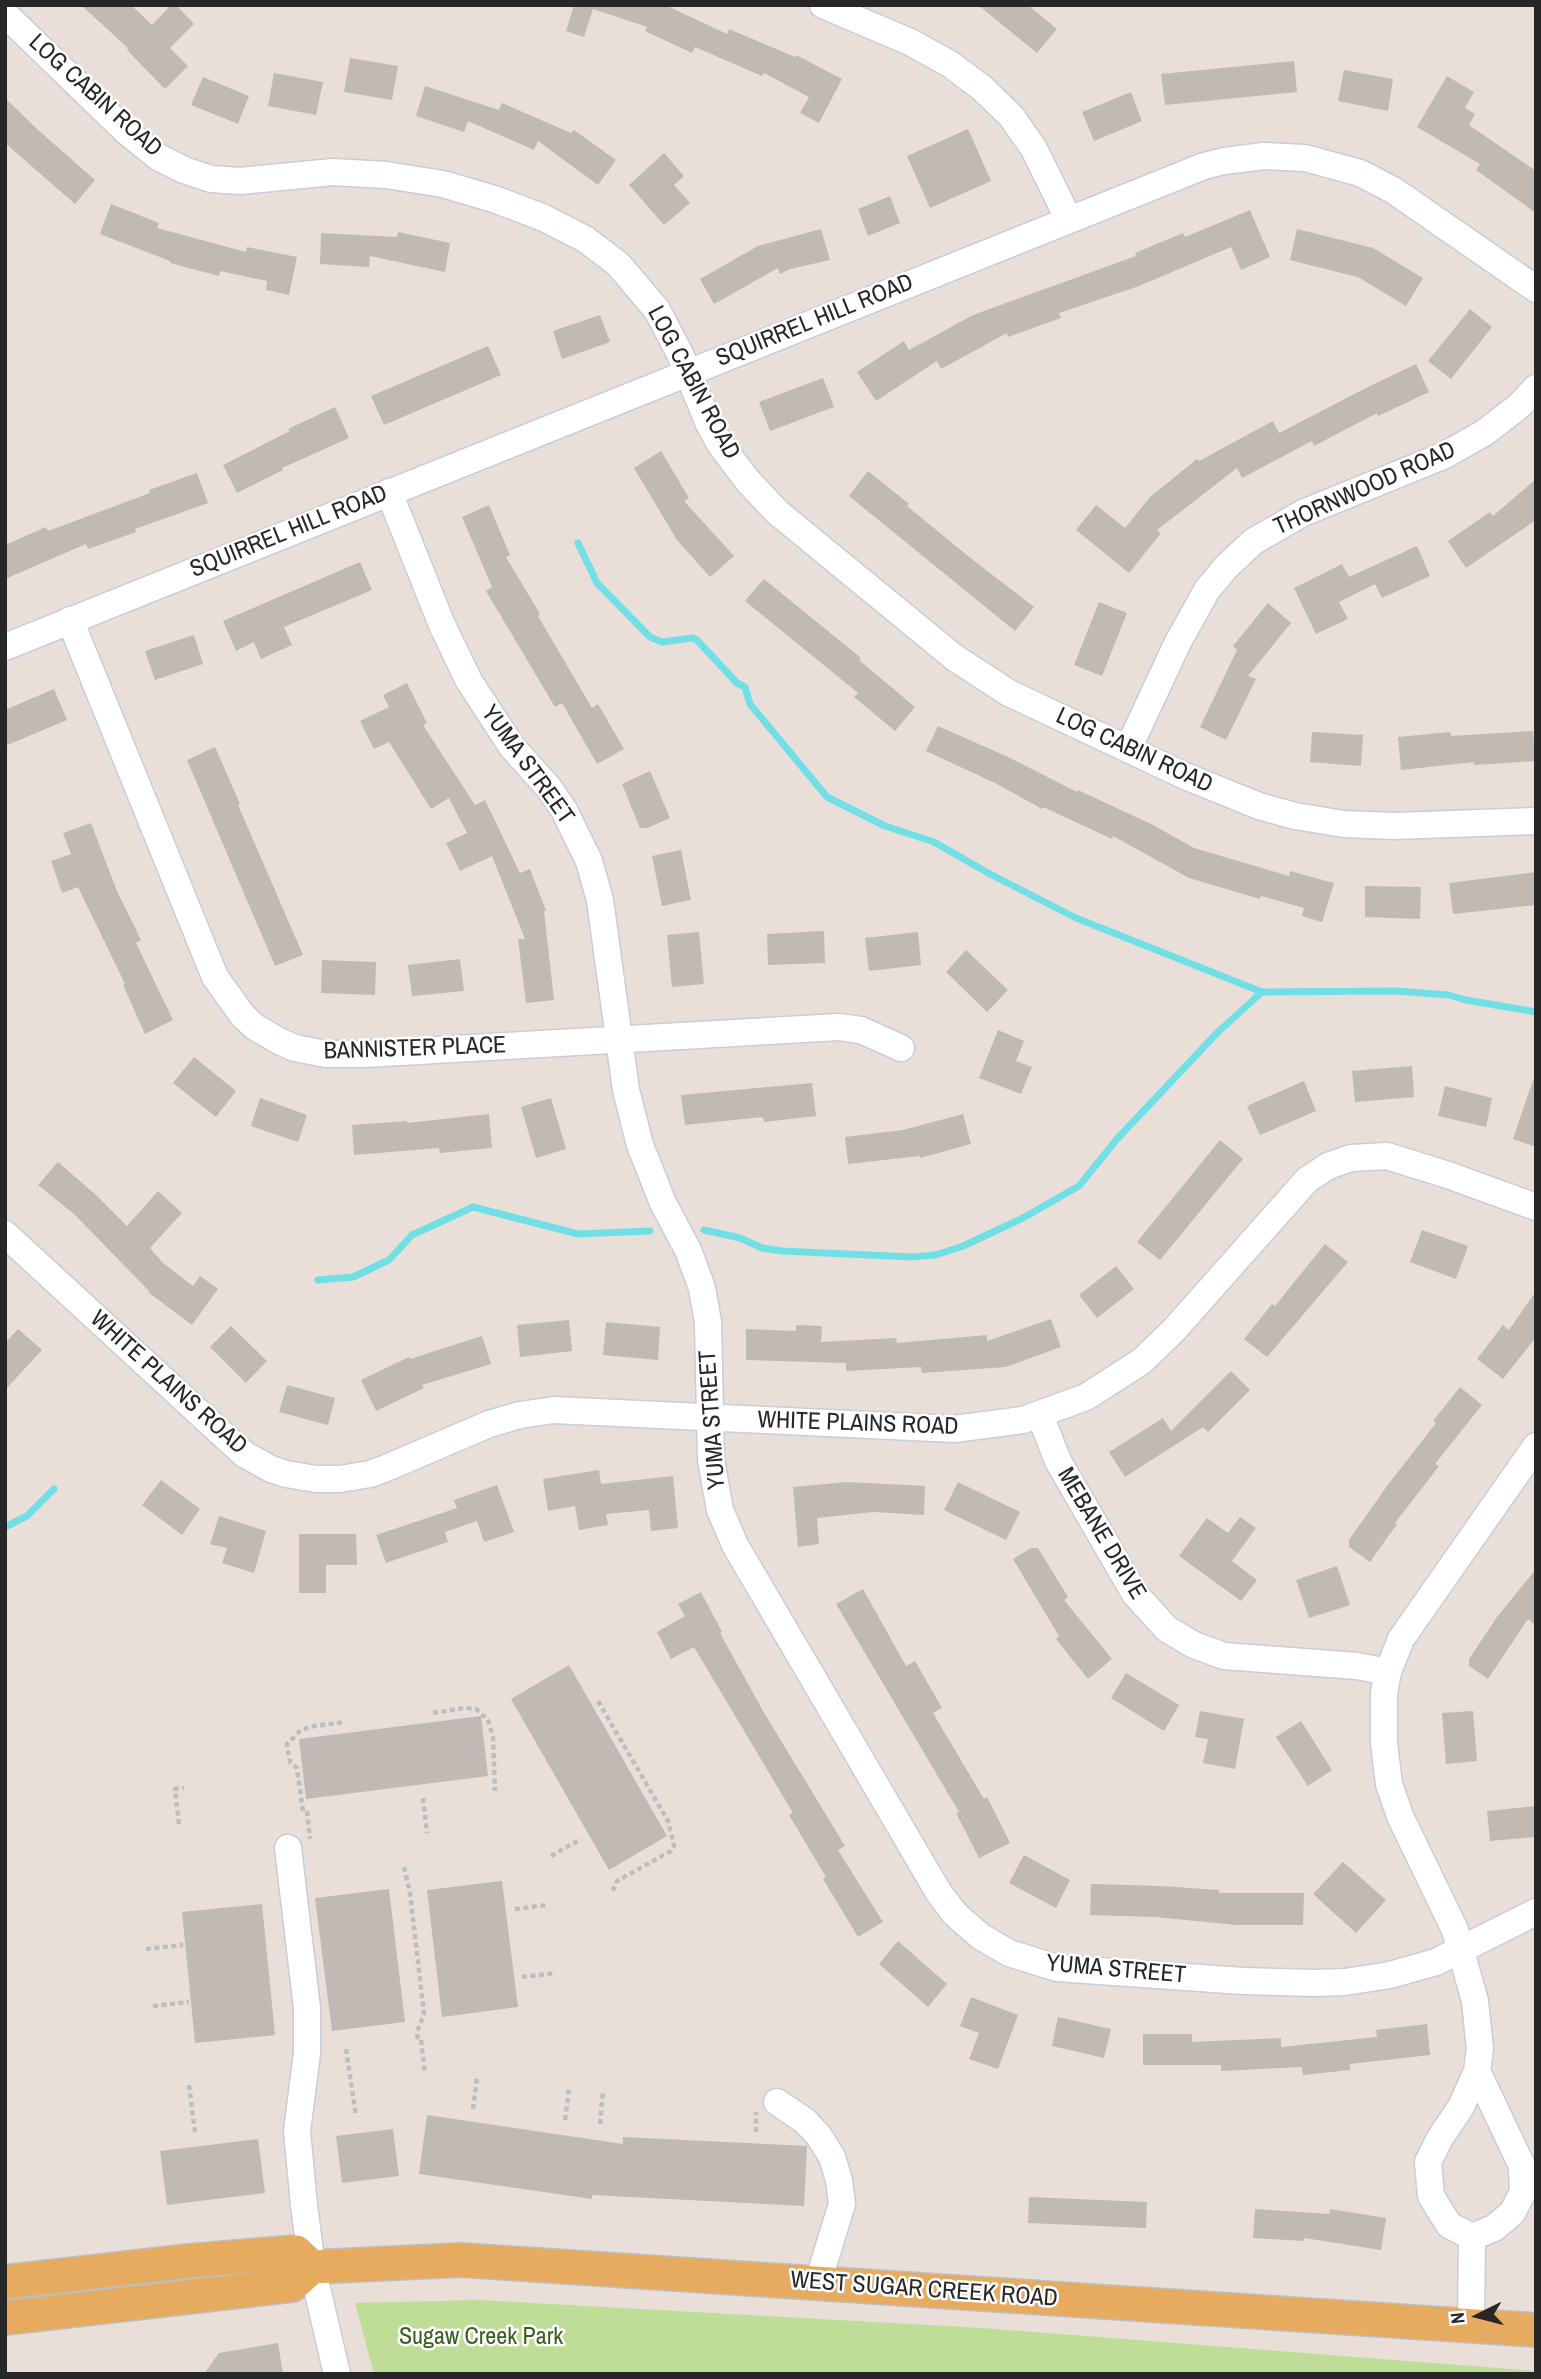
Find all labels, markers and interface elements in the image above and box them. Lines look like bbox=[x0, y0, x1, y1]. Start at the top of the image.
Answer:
street label: LOG CABIN ROAD bbox=[22, 29, 168, 163]
street label: SQUIRREL HILL ROAD bbox=[712, 268, 918, 374]
street label: LOG CABIN ROAD bbox=[640, 301, 746, 465]
street label: THORNWOOD ROAD bbox=[1270, 436, 1460, 542]
street label: SQUIRREL HILL ROAD bbox=[186, 479, 392, 585]
street label: YUMA STREET bbox=[474, 700, 580, 830]
street label: LOG CABIN ROAD bbox=[1051, 702, 1217, 800]
street label: BANNISTER PLACE bbox=[323, 1031, 507, 1067]
street label: WHITE PLAINS ROAD bbox=[84, 1305, 252, 1461]
street label: YUMA STREET bbox=[694, 1349, 732, 1491]
street label: WHITE PLAINS ROAD bbox=[757, 1406, 959, 1442]
street label: MEBANE DRIVE bbox=[1050, 1463, 1152, 1605]
street label: YUMA STREET bbox=[1045, 1950, 1187, 1990]
street label: WEST SUGAR CREEK ROAD bbox=[789, 2266, 1059, 2314]
north arrow bbox=[1443, 2281, 1513, 2351]
text: N bbox=[1444, 2311, 1471, 2325]
park label: Sugaw Creek Park bbox=[399, 2324, 563, 2352]

